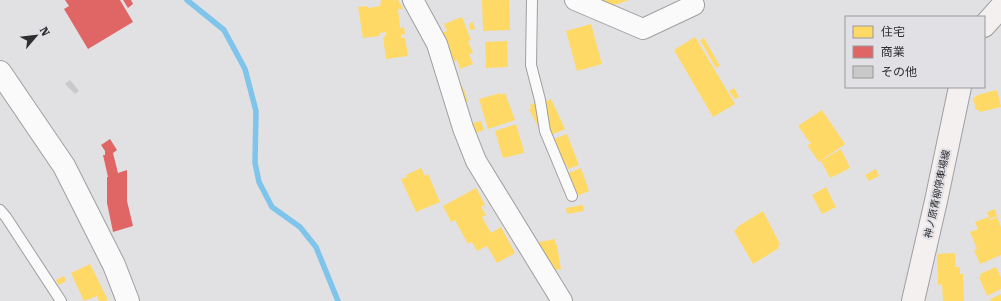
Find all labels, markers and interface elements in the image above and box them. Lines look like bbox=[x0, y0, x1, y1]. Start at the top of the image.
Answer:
north arrow bbox=[16, 16, 56, 56]
legend bbox=[845, 16, 985, 88]
text: N bbox=[37, 25, 52, 39]
text: 住宅 bbox=[881, 25, 905, 39]
text: 商業 bbox=[881, 45, 905, 59]
text: その他 bbox=[881, 65, 917, 79]
street label: 神ノ原青柳停車場線 bbox=[922, 149, 952, 239]

